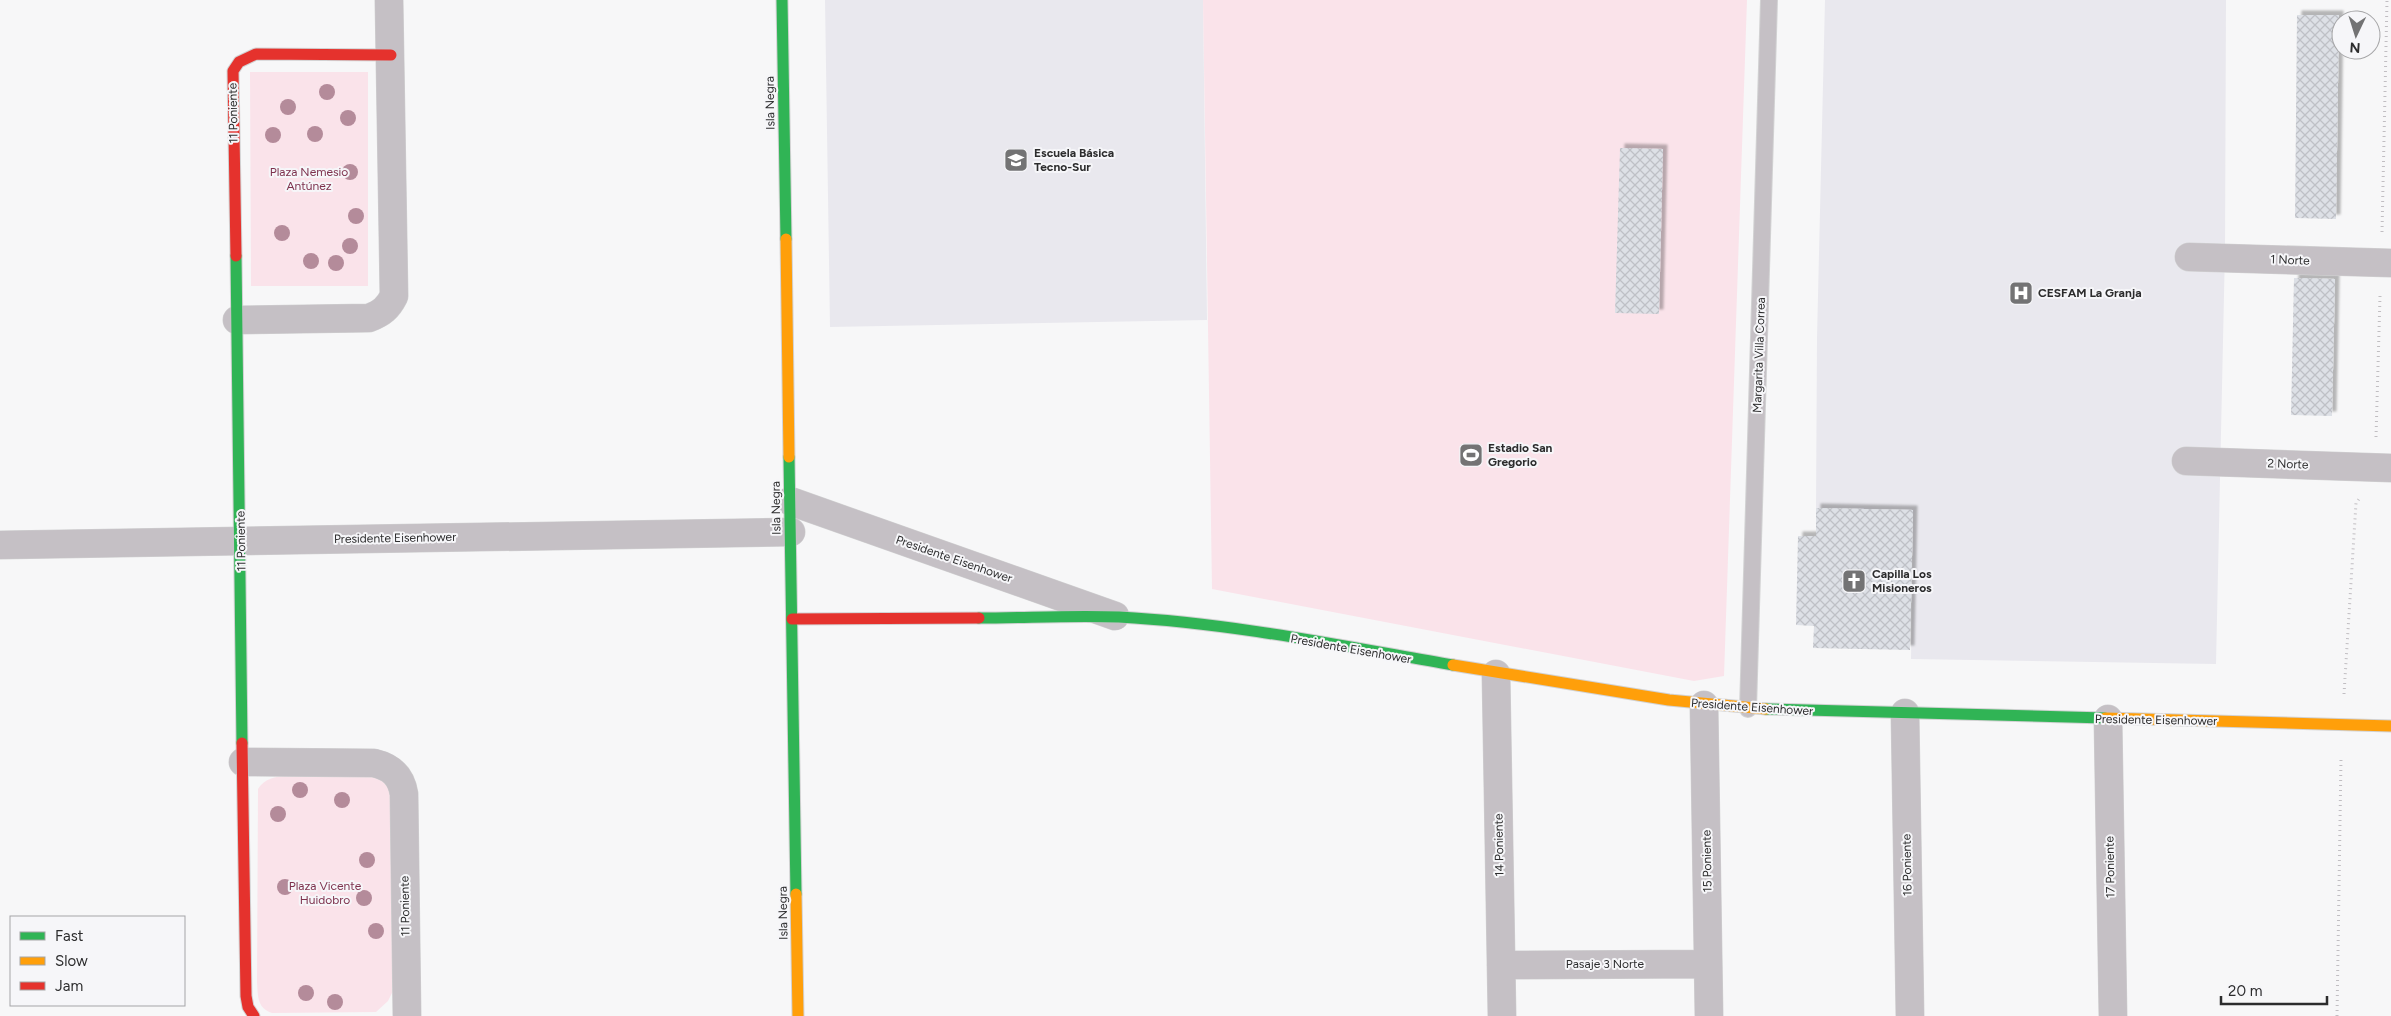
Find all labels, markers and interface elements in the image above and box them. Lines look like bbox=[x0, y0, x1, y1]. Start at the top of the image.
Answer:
north arrow bbox=[2331, 10, 2381, 60]
text: N bbox=[2349, 39, 2361, 56]
street label: Isla Negra bbox=[763, 76, 777, 130]
street label: 11 Poniente bbox=[225, 82, 241, 143]
place label: Escuela Básica Tecno-Sur bbox=[1034, 146, 1114, 174]
school or university icon: Escuela Básica Tecno-Sur bbox=[1003, 147, 1029, 173]
park label: Plaza Nemesio Antúnez bbox=[270, 165, 348, 193]
street label: 1 Norte bbox=[2270, 252, 2310, 268]
hospital icon: CESFAM La Granja bbox=[2008, 280, 2034, 306]
place label: CESFAM La Granja bbox=[2038, 286, 2142, 300]
street label: Margarita Villa Correa bbox=[1750, 297, 1768, 413]
place label: Estadio San Gregorio bbox=[1488, 441, 1553, 469]
sports icon: Estadio San Gregorio bbox=[1458, 442, 1484, 468]
street label: 2 Norte bbox=[2267, 456, 2309, 472]
street label: Isla Negra bbox=[769, 481, 783, 535]
street label: 11 Poniente bbox=[233, 510, 249, 571]
street label: Presidente Eisenhower bbox=[334, 530, 456, 546]
street label: Presidente Eisenhower bbox=[894, 532, 1014, 586]
place label: Capilla Los Misioneros bbox=[1872, 567, 1932, 595]
church icon: Capilla Los Misioneros bbox=[1841, 568, 1867, 594]
street label: Presidente Eisenhower bbox=[1290, 631, 1412, 667]
street label: Presidente Eisenhower bbox=[1691, 696, 1813, 718]
street label: Presidente Eisenhower bbox=[2095, 712, 2217, 728]
street label: 14 Poniente bbox=[1491, 813, 1507, 877]
street label: 15 Poniente bbox=[1699, 829, 1715, 892]
street label: 16 Poniente bbox=[1899, 833, 1915, 896]
street label: 17 Poniente bbox=[2102, 835, 2118, 898]
street label: 11 Poniente bbox=[397, 875, 413, 936]
park label: Plaza Vicente Huidobro bbox=[289, 879, 362, 907]
street label: Isla Negra bbox=[776, 886, 790, 940]
legend bbox=[10, 916, 185, 1006]
text: Fast bbox=[55, 927, 84, 945]
text: Slow bbox=[55, 952, 88, 970]
street label: Pasaje 3 Norte bbox=[1566, 957, 1645, 971]
scale bar bbox=[2221, 974, 2327, 1006]
text: Jam bbox=[55, 977, 83, 995]
text: 20 m bbox=[2228, 982, 2262, 1000]

